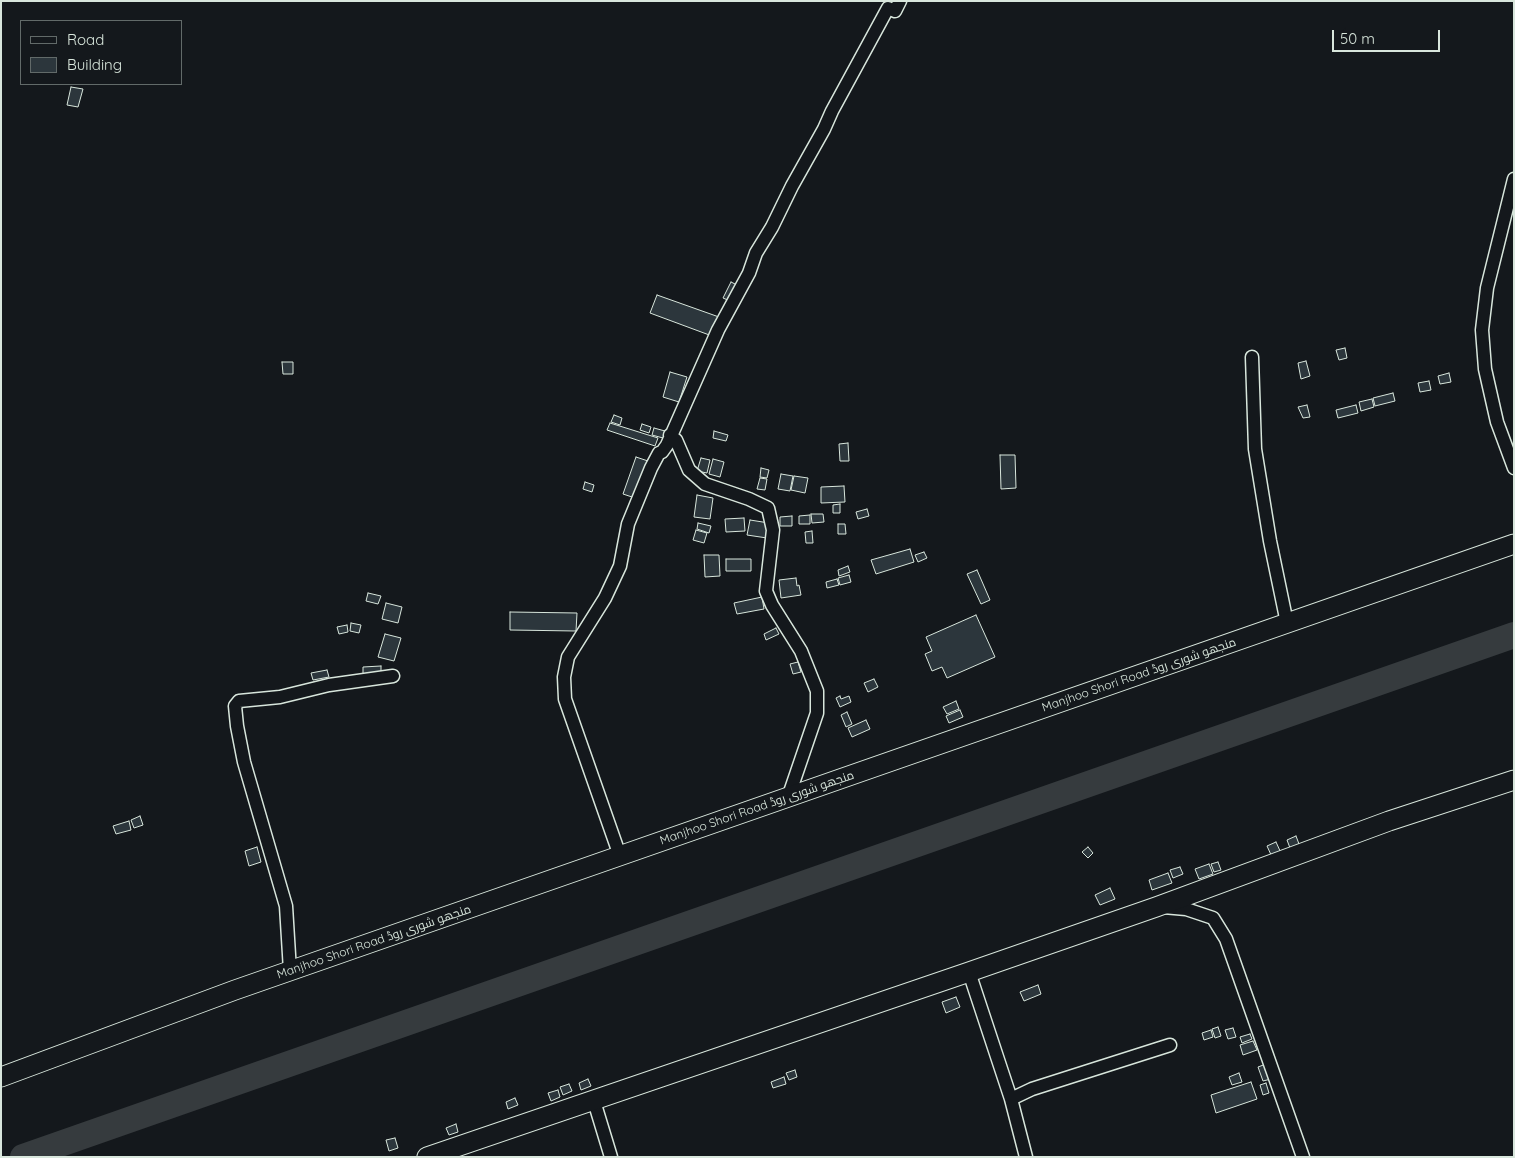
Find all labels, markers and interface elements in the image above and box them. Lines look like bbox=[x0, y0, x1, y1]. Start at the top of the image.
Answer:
legend bbox=[20, 20, 182, 85]
scale bar bbox=[1335, 20, 1442, 52]
text: 50 m bbox=[1340, 29, 1375, 48]
text: Road bbox=[67, 30, 104, 49]
text: Building bbox=[67, 55, 122, 74]
street label: Manjhoo Shori Road منجھو شوری روڈ bbox=[1040, 635, 1238, 715]
street label: Manjhoo Shori Road منجھو شوری روڈ bbox=[658, 768, 856, 848]
street label: Manjhoo Shori Road منجھو شوری روڈ bbox=[275, 902, 473, 982]

